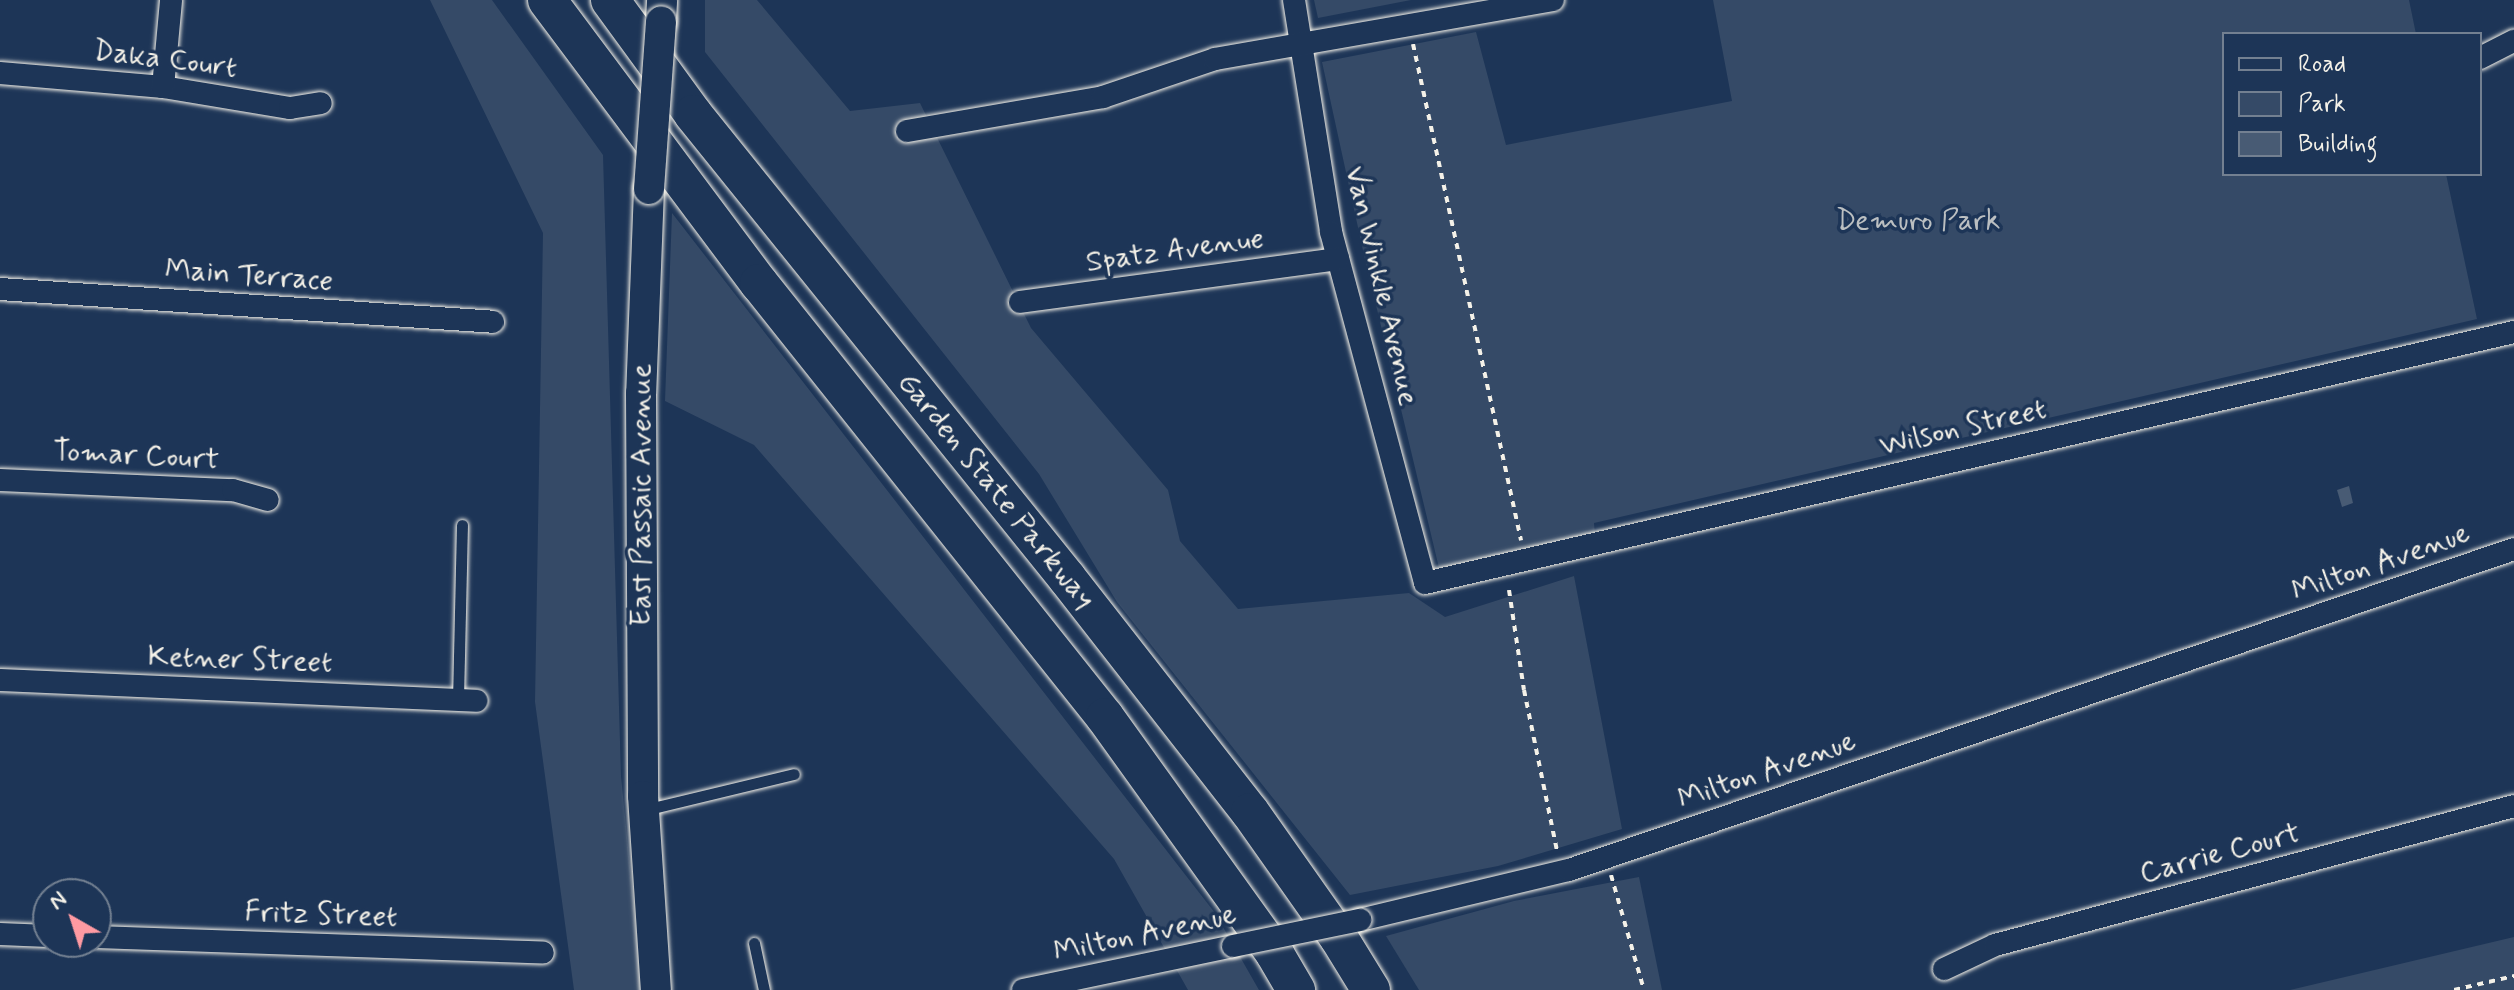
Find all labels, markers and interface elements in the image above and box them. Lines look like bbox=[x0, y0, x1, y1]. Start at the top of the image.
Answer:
legend bbox=[2222, 32, 2482, 176]
street label: Daka Court bbox=[89, 33, 241, 87]
text: Road bbox=[2298, 49, 2346, 80]
text: Park bbox=[2298, 89, 2346, 120]
text: Building bbox=[2298, 129, 2378, 160]
street label: Van Winkle Avenue bbox=[1336, 161, 1426, 411]
park label: Demuro Park bbox=[1836, 203, 2000, 239]
street label: Spatz Avenue bbox=[1086, 221, 1264, 281]
street label: Main Terrace bbox=[164, 252, 334, 300]
street label: East Passaic Avenue bbox=[624, 368, 660, 622]
street label: Garden State Parkway bbox=[892, 369, 1100, 613]
street label: Wilson Street bbox=[1874, 391, 2052, 465]
street label: Tomar Court bbox=[53, 434, 219, 478]
street label: Milton Avenue bbox=[2289, 516, 2473, 610]
street label: Ketner Street bbox=[144, 639, 336, 681]
street label: Milton Avenue bbox=[1675, 724, 1859, 818]
street label: Carrie Court bbox=[2136, 815, 2304, 893]
north arrow bbox=[32, 878, 112, 958]
text: N bbox=[44, 885, 73, 916]
street label: Fritz Street bbox=[241, 894, 401, 936]
street label: Milton Avenue bbox=[1052, 897, 1238, 971]

